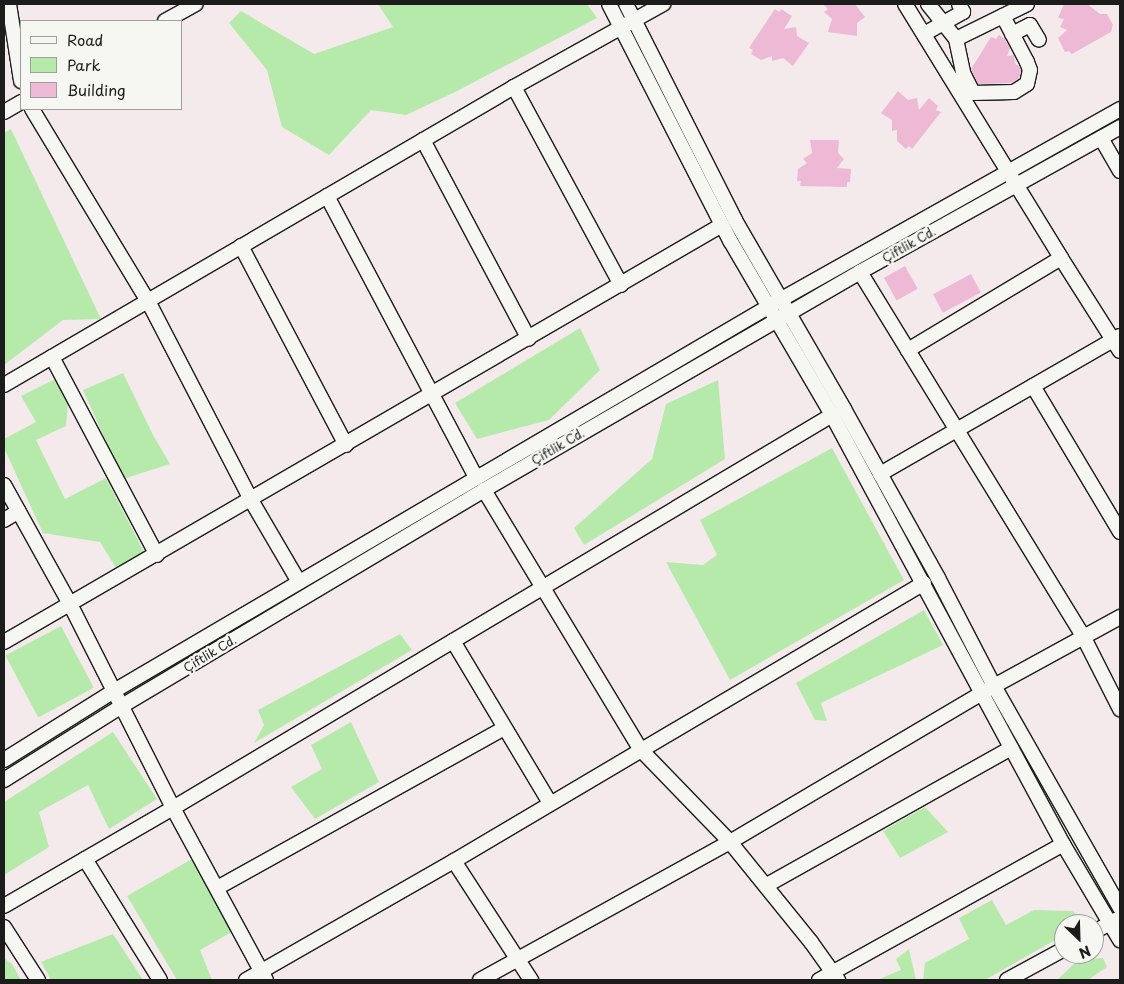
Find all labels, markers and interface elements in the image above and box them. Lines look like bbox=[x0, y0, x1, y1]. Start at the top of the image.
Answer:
legend bbox=[20, 20, 182, 110]
text: Road bbox=[67, 28, 103, 51]
text: Park bbox=[67, 53, 101, 76]
text: Building bbox=[67, 78, 126, 101]
street label: Çiftlik Cd. bbox=[880, 224, 938, 266]
street label: Çiftlik Cd. bbox=[529, 426, 587, 468]
street label: Çiftlik Cd. bbox=[181, 633, 239, 675]
north arrow bbox=[1054, 914, 1104, 964]
text: N bbox=[1076, 940, 1094, 964]

